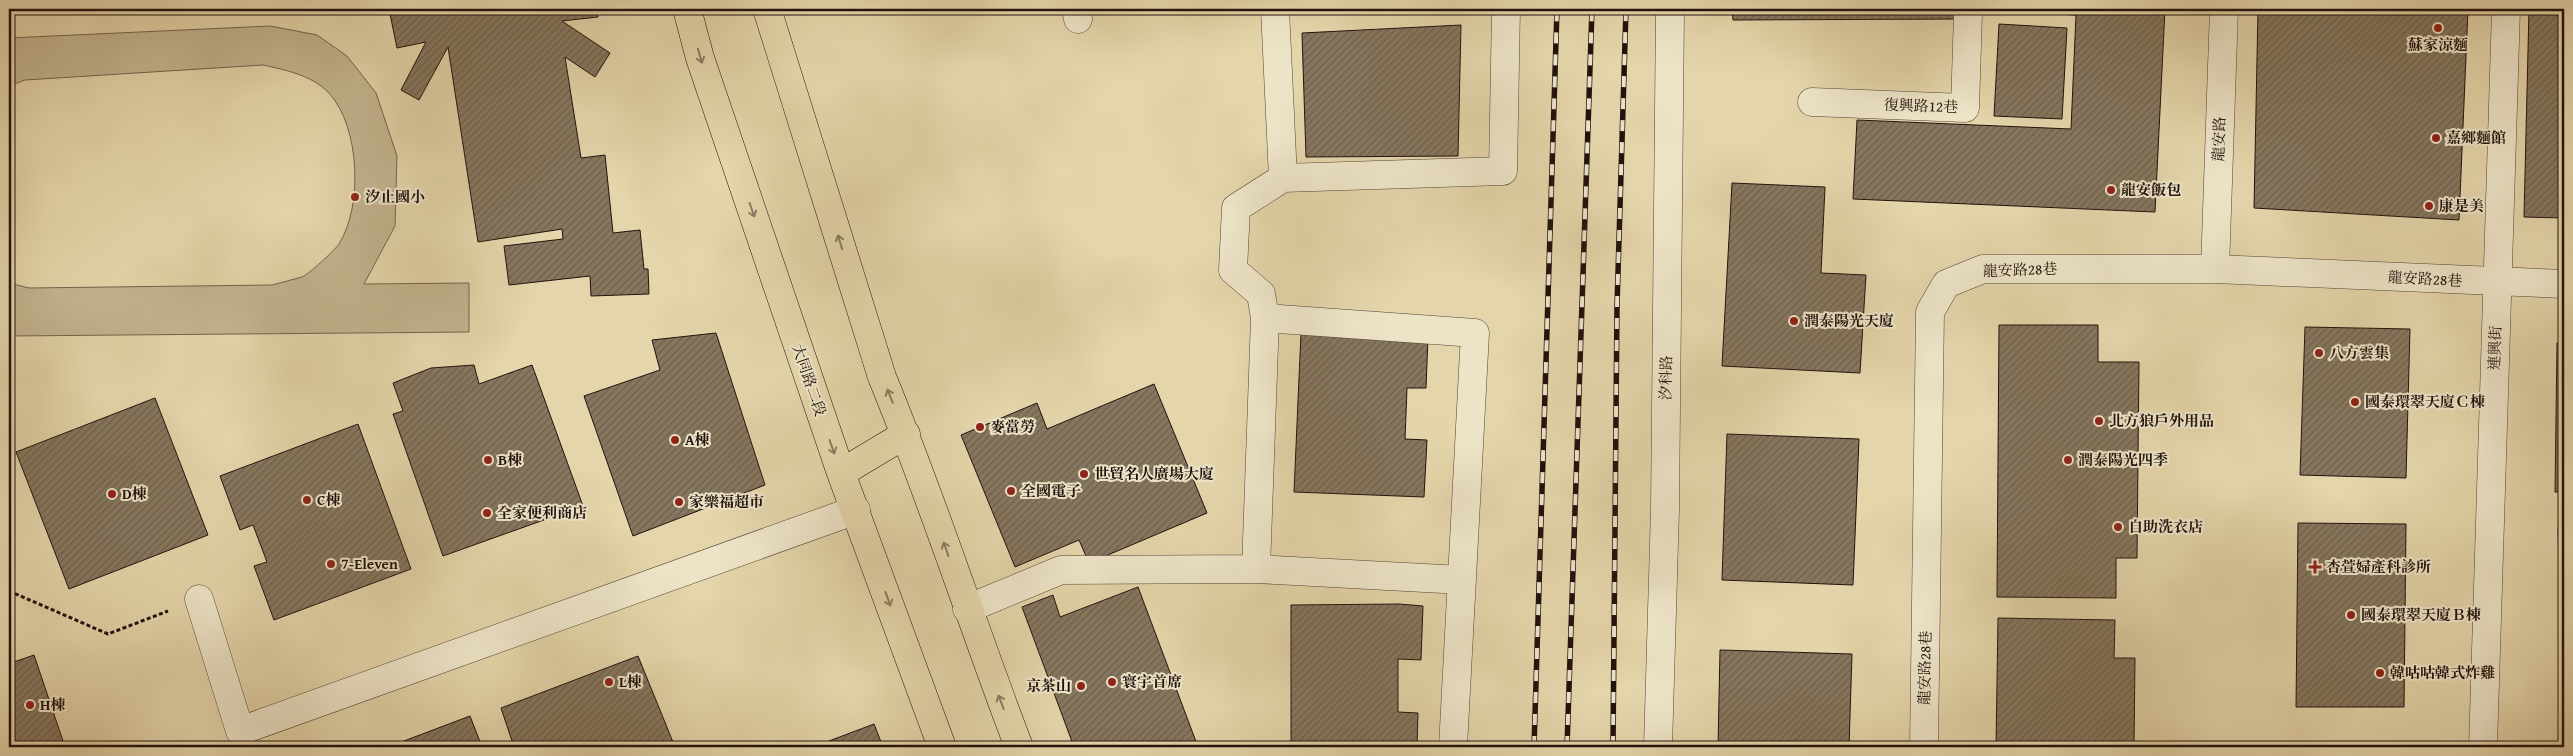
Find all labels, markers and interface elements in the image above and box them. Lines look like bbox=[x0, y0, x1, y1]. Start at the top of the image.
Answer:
marker: 蘇家涼麵 bbox=[2432, 22, 2444, 34]
place label: 蘇家涼麵 bbox=[2408, 34, 2468, 55]
one-way arrow bbox=[695, 47, 705, 63]
street label: 復興路12巷 bbox=[1883, 94, 1959, 117]
street label: 龍安路 bbox=[2207, 116, 2230, 162]
place label: 嘉鄉麵館 bbox=[2446, 127, 2506, 148]
marker: 嘉鄉麵館 bbox=[2430, 132, 2442, 144]
place label: 龍安飯包 bbox=[2121, 179, 2181, 200]
marker: 龍安飯包 bbox=[2105, 184, 2117, 196]
place label: 汐止國小 bbox=[365, 186, 425, 207]
marker: 汐止國小 bbox=[349, 191, 361, 203]
place label: 康是美 bbox=[2439, 195, 2484, 216]
marker: 康是美 bbox=[2423, 200, 2435, 212]
one-way arrow bbox=[747, 201, 757, 217]
one-way arrow bbox=[834, 234, 844, 250]
street label: 龍安路28巷 bbox=[1982, 258, 2058, 281]
street label: 龍安路28巷 bbox=[2387, 266, 2463, 291]
place label: 潤泰陽光天廈 bbox=[1804, 310, 1894, 331]
marker: 潤泰陽光天廈 bbox=[1788, 315, 1800, 327]
street label: 連興街 bbox=[2483, 325, 2506, 371]
street label: 大同路二段 bbox=[787, 341, 832, 419]
place label: 八方雲集 bbox=[2329, 342, 2389, 363]
marker: 八方雲集 bbox=[2313, 347, 2325, 359]
street label: 汐科路 bbox=[1655, 355, 1676, 401]
one-way arrow bbox=[885, 389, 895, 404]
place label: 國泰環翠天廈Ｃ棟 bbox=[2365, 391, 2485, 412]
marker: 國泰環翠天廈Ｃ棟 bbox=[2349, 396, 2361, 408]
place label: 北方狼戶外用品 bbox=[2109, 410, 2214, 431]
marker: 北方狼戶外用品 bbox=[2093, 415, 2105, 427]
place label: 麥當勞 bbox=[990, 416, 1035, 437]
marker: 麥當勞 bbox=[974, 421, 986, 433]
place label: A棟 bbox=[685, 429, 710, 450]
marker: A棟 bbox=[669, 434, 681, 446]
one-way arrow bbox=[828, 438, 837, 454]
place label: B棟 bbox=[498, 449, 522, 470]
place label: 潤泰陽光四季 bbox=[2078, 449, 2168, 470]
marker: B棟 bbox=[482, 454, 494, 466]
marker: 潤泰陽光四季 bbox=[2062, 454, 2074, 466]
place label: 世貿名人廣場大廈 bbox=[1094, 463, 1214, 484]
marker: 世貿名人廣場大廈 bbox=[1078, 468, 1090, 480]
place label: 全國電子 bbox=[1021, 480, 1081, 501]
place label: D棟 bbox=[122, 483, 147, 504]
marker: 全國電子 bbox=[1005, 485, 1017, 497]
marker: D棟 bbox=[106, 488, 118, 500]
place label: C棟 bbox=[317, 489, 340, 510]
place label: 家樂福超市 bbox=[689, 491, 764, 512]
marker: C棟 bbox=[301, 494, 313, 506]
marker: 家樂福超市 bbox=[673, 496, 685, 508]
place label: 全家便利商店 bbox=[497, 502, 587, 523]
marker: 全家便利商店 bbox=[481, 507, 493, 519]
place label: 自助洗衣店 bbox=[2128, 516, 2203, 537]
marker: 自助洗衣店 bbox=[2112, 521, 2124, 533]
one-way arrow bbox=[941, 542, 950, 557]
place label: 7-Eleven bbox=[341, 553, 398, 574]
place label: 杏萱婦產科診所 bbox=[2326, 556, 2431, 577]
marker: 7-Eleven bbox=[325, 558, 337, 570]
marker: 杏萱婦產科診所 bbox=[2308, 560, 2322, 574]
one-way arrow bbox=[884, 591, 893, 606]
place label: 國泰環翠天廈Ｂ棟 bbox=[2361, 604, 2481, 625]
marker: 國泰環翠天廈Ｂ棟 bbox=[2345, 609, 2357, 621]
street label: 龍安路28巷 bbox=[1913, 631, 1936, 705]
place label: 韓咕咕韓式炸雞 bbox=[2390, 662, 2495, 683]
marker: 韓咕咕韓式炸雞 bbox=[2374, 667, 2386, 679]
place label: L棟 bbox=[619, 671, 642, 692]
place label: 寰宇首席 bbox=[1122, 671, 1182, 692]
place label: 京茶山 bbox=[1026, 675, 1071, 696]
marker: L棟 bbox=[603, 676, 615, 688]
marker: 寰宇首席 bbox=[1106, 676, 1118, 688]
marker: 京茶山 bbox=[1075, 680, 1087, 692]
place label: H棟 bbox=[40, 694, 65, 715]
one-way arrow bbox=[996, 695, 1005, 710]
marker: H棟 bbox=[24, 699, 36, 711]

